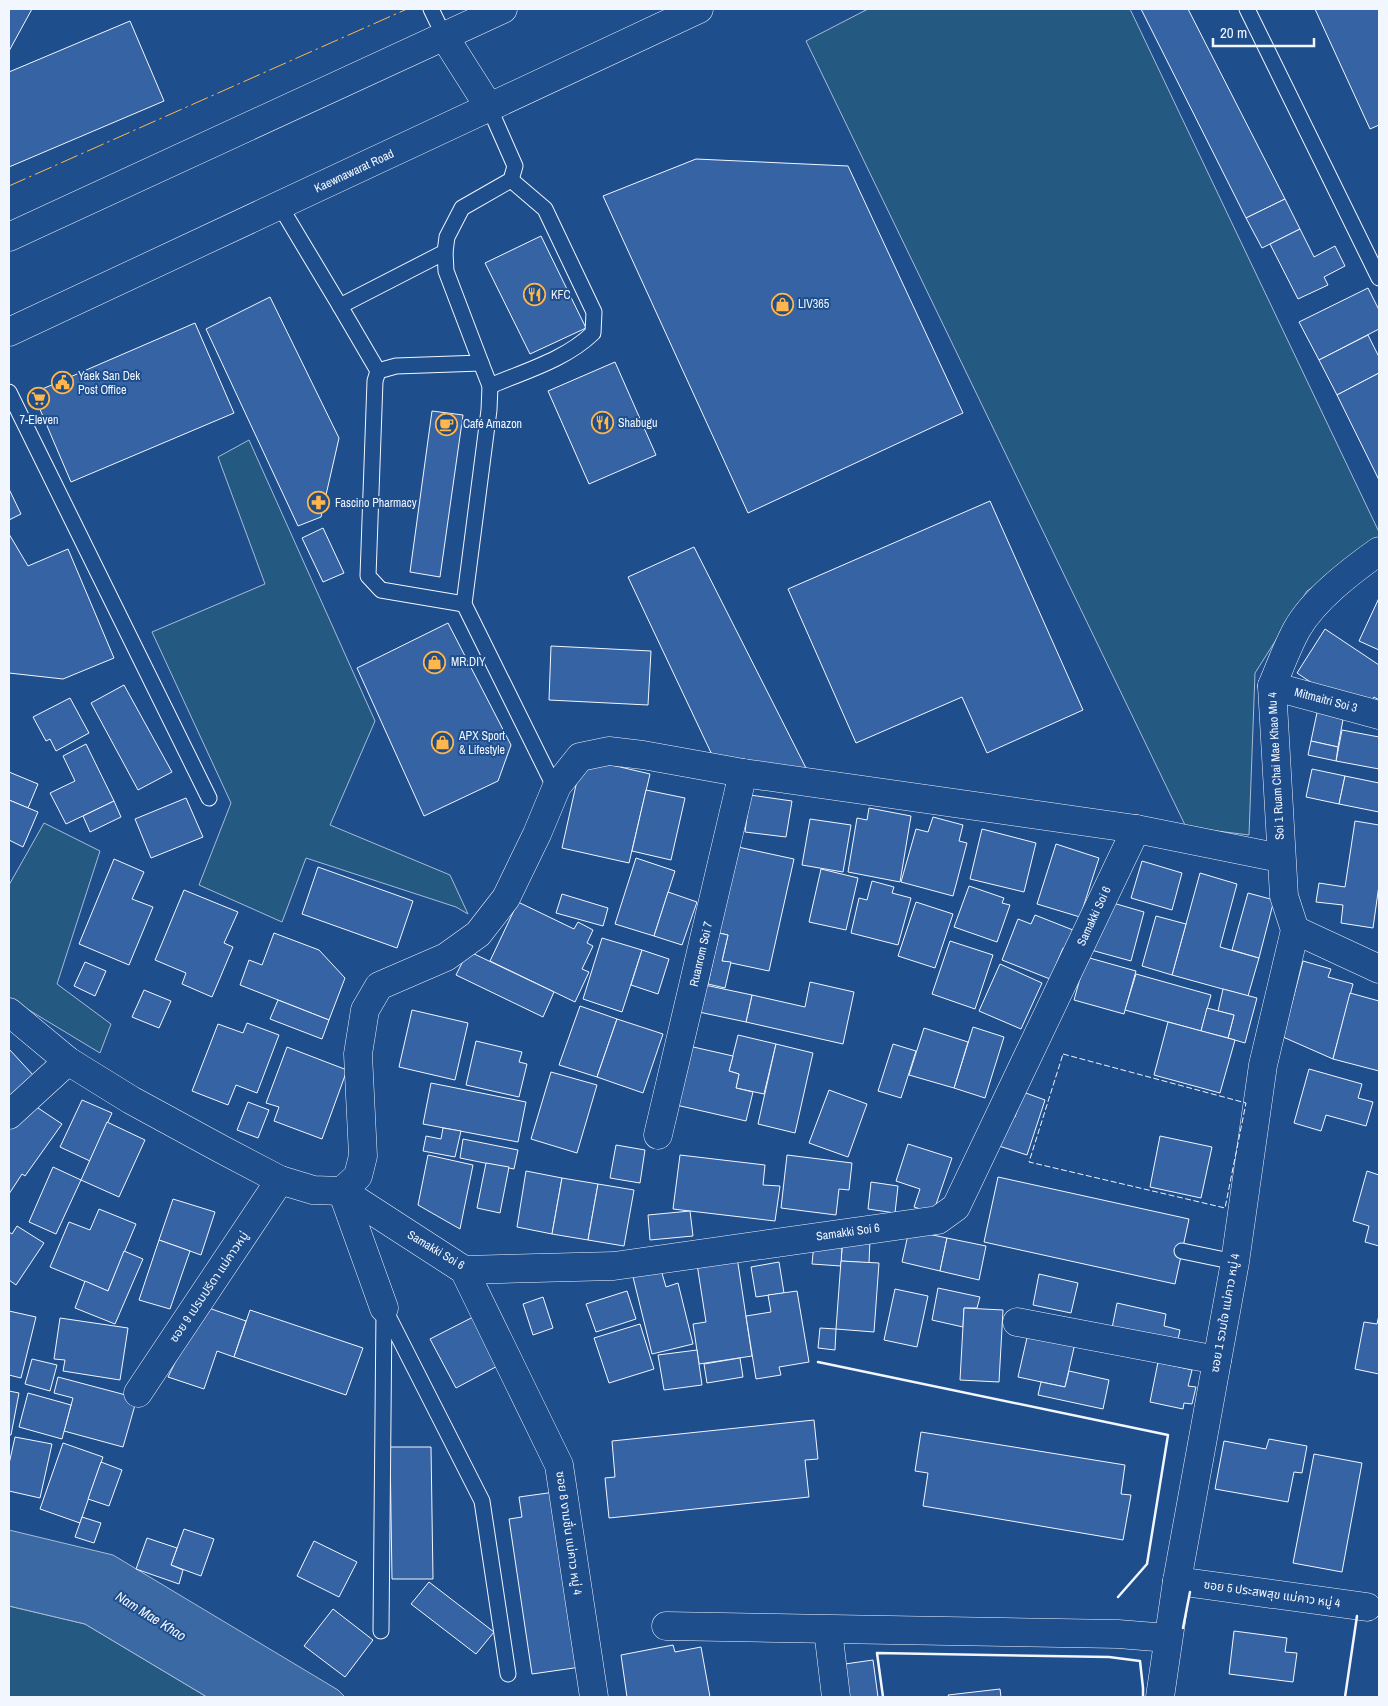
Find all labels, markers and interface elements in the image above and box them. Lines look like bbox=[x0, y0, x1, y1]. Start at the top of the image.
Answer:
scale bar bbox=[1213, 15, 1314, 47]
text: 20 m bbox=[1220, 22, 1247, 43]
street label: Kaewnawarat Road bbox=[312, 146, 396, 196]
restaurant icon: KFC bbox=[523, 283, 547, 307]
place label: KFC bbox=[551, 287, 571, 303]
shop icon: LIV365 bbox=[770, 292, 794, 316]
place label: LIV365 bbox=[798, 296, 830, 312]
place label: Yaek San Dek Post Office bbox=[78, 368, 140, 398]
public building icon: Yaek San Dek Post Office bbox=[50, 371, 74, 395]
supermarket icon: 7-Eleven bbox=[27, 387, 51, 411]
restaurant icon: Shabugu bbox=[590, 411, 614, 435]
place label: 7-Eleven bbox=[20, 412, 58, 428]
cafe icon: Café Amazon bbox=[435, 412, 459, 436]
place label: Shabugu bbox=[618, 415, 657, 431]
place label: Café Amazon bbox=[463, 416, 522, 432]
pharmacy icon: Fascino Pharmacy bbox=[307, 491, 331, 515]
place label: Fascino Pharmacy bbox=[335, 495, 417, 511]
shop icon: MR.DIY bbox=[423, 650, 447, 674]
place label: MR.DIY bbox=[451, 654, 486, 670]
street label: Mitmaitri Soi 3 bbox=[1293, 684, 1359, 716]
street label: Soi 1 Ruam Chai Mae Khao Mu 4 bbox=[1264, 691, 1288, 840]
place label: APX Sport & Lifestyle bbox=[458, 728, 505, 758]
shop icon: APX Sport & Lifestyle bbox=[431, 731, 455, 755]
street label: Samakki Soi 6 bbox=[1073, 884, 1115, 948]
street label: Ruanrom Soi 7 bbox=[686, 919, 716, 988]
street label: Samakki Soi 6 bbox=[815, 1220, 881, 1244]
street label: Samakki Soi 6 bbox=[404, 1227, 468, 1273]
street label: ซอย 9 เปรมปรีดา แม่คาวหมู่ bbox=[166, 1228, 252, 1346]
street label: ซอย 1 รวมใจ แม่คาว หมู่ 4 bbox=[1207, 1252, 1243, 1374]
street label: ซอย 8 งามชื่น แม่คาว หมู่ 4 bbox=[552, 1470, 587, 1596]
street label: ซอย 5 ประสพสุข แม่คาว หมู่ 4 bbox=[1203, 1576, 1342, 1612]
water label: Nam Mae Khao bbox=[112, 1587, 190, 1645]

